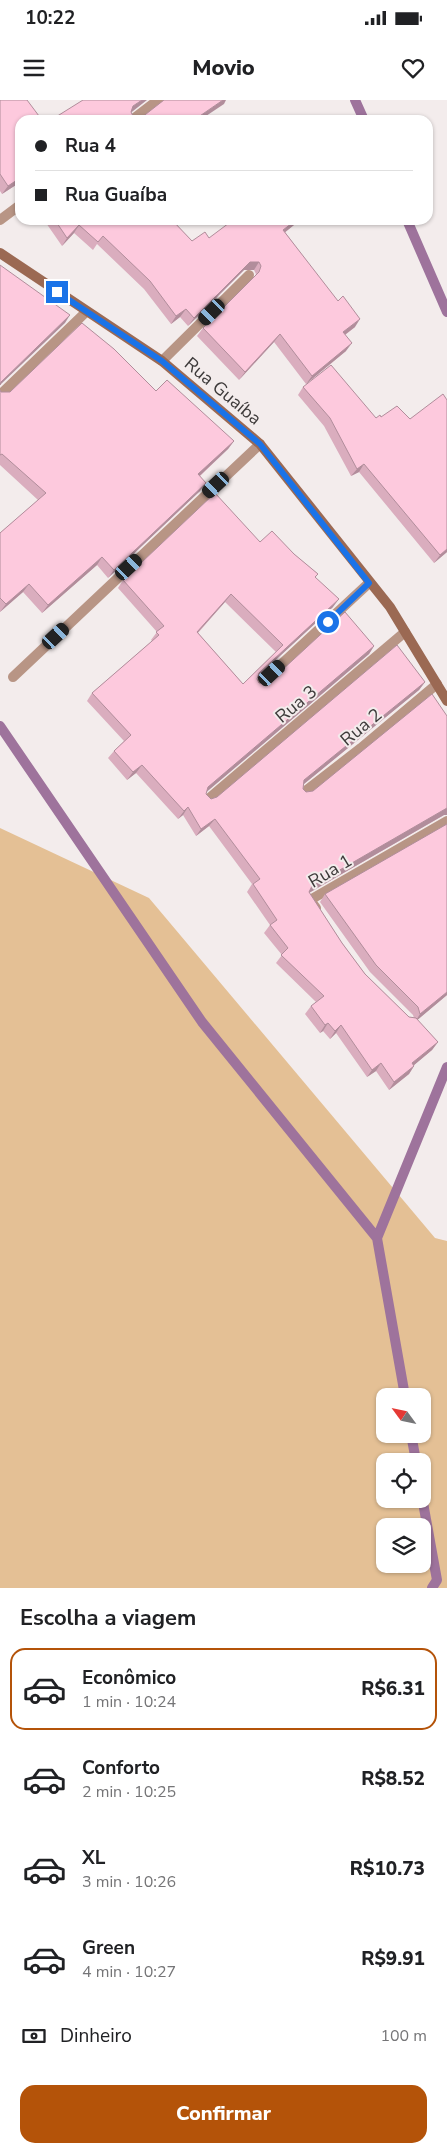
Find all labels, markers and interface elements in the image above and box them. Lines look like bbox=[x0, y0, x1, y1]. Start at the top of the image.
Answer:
text: 10:22 bbox=[25, 5, 75, 31]
text: Movio bbox=[192, 53, 255, 83]
icon: menu bbox=[20, 54, 48, 82]
icon: heart bbox=[399, 54, 427, 82]
text: Rua 4 bbox=[65, 133, 116, 159]
text: Rua Guaíba bbox=[65, 182, 167, 208]
route end bbox=[46, 281, 68, 303]
car bbox=[196, 296, 227, 328]
street label: Rua Guaíba bbox=[179, 352, 267, 430]
car bbox=[199, 469, 232, 501]
car bbox=[112, 551, 145, 583]
route start bbox=[317, 611, 339, 633]
car bbox=[39, 620, 72, 652]
car bbox=[255, 657, 288, 689]
street label: Rua 3 bbox=[270, 680, 322, 728]
street label: Rua 2 bbox=[335, 703, 387, 751]
street label: Rua 1 bbox=[304, 849, 356, 893]
north arrow bbox=[376, 1388, 431, 1442]
map controls bbox=[376, 1388, 431, 1573]
button: locate bbox=[376, 1453, 431, 1508]
button: layers bbox=[376, 1518, 431, 1573]
text: Escolha a viagem bbox=[20, 1603, 196, 1633]
text: Econômico bbox=[82, 1665, 176, 1691]
icon: car bbox=[22, 1667, 67, 1712]
text: R$6.31 bbox=[361, 1676, 425, 1702]
text: 1 min · 10:24 bbox=[82, 1691, 176, 1713]
text: Conforto bbox=[82, 1755, 160, 1781]
icon: car bbox=[22, 1757, 67, 1802]
text: R$8.52 bbox=[361, 1766, 425, 1792]
text: 2 min · 10:25 bbox=[82, 1781, 176, 1803]
text: XL bbox=[82, 1845, 105, 1871]
icon: car bbox=[22, 1847, 67, 1892]
text: R$10.73 bbox=[350, 1856, 425, 1882]
text: 3 min · 10:26 bbox=[82, 1871, 176, 1893]
text: Green bbox=[82, 1935, 135, 1961]
icon: car bbox=[22, 1937, 67, 1982]
text: R$9.91 bbox=[361, 1946, 425, 1972]
text: 4 min · 10:27 bbox=[82, 1961, 176, 1983]
icon: cash bbox=[20, 2022, 48, 2050]
text: Dinheiro bbox=[60, 2023, 132, 2049]
text: 100 m bbox=[380, 2025, 427, 2047]
button: Confirmar bbox=[20, 2085, 427, 2143]

